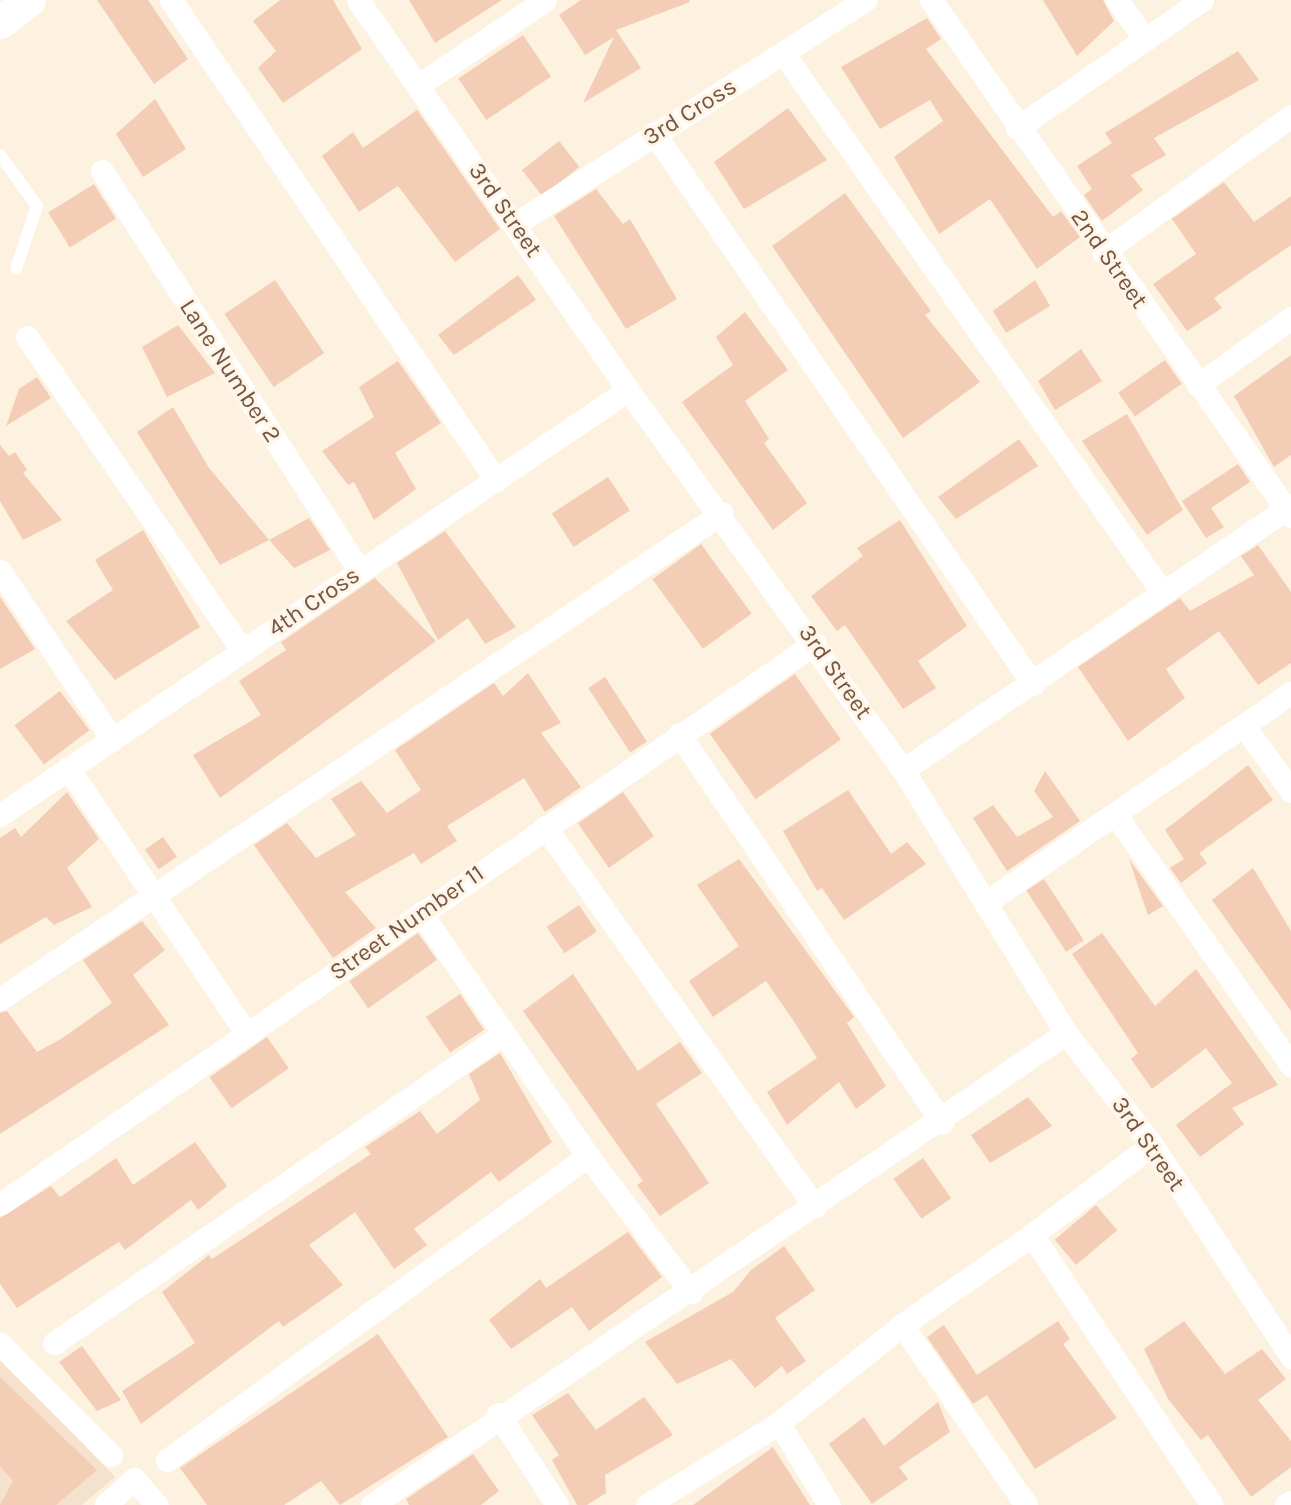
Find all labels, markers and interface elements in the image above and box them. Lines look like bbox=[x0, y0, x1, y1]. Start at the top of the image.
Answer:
street label: 3rd Cross bbox=[638, 72, 742, 152]
street label: 3rd Street bbox=[462, 157, 548, 263]
street label: 2nd Street bbox=[1064, 204, 1154, 314]
street label: Lane Number 2 bbox=[173, 294, 287, 448]
street label: 4th Cross bbox=[263, 561, 365, 643]
street label: 3rd Street bbox=[792, 619, 878, 725]
street label: Street Number 11 bbox=[324, 859, 490, 987]
street label: 3rd Street bbox=[1105, 1091, 1191, 1197]

